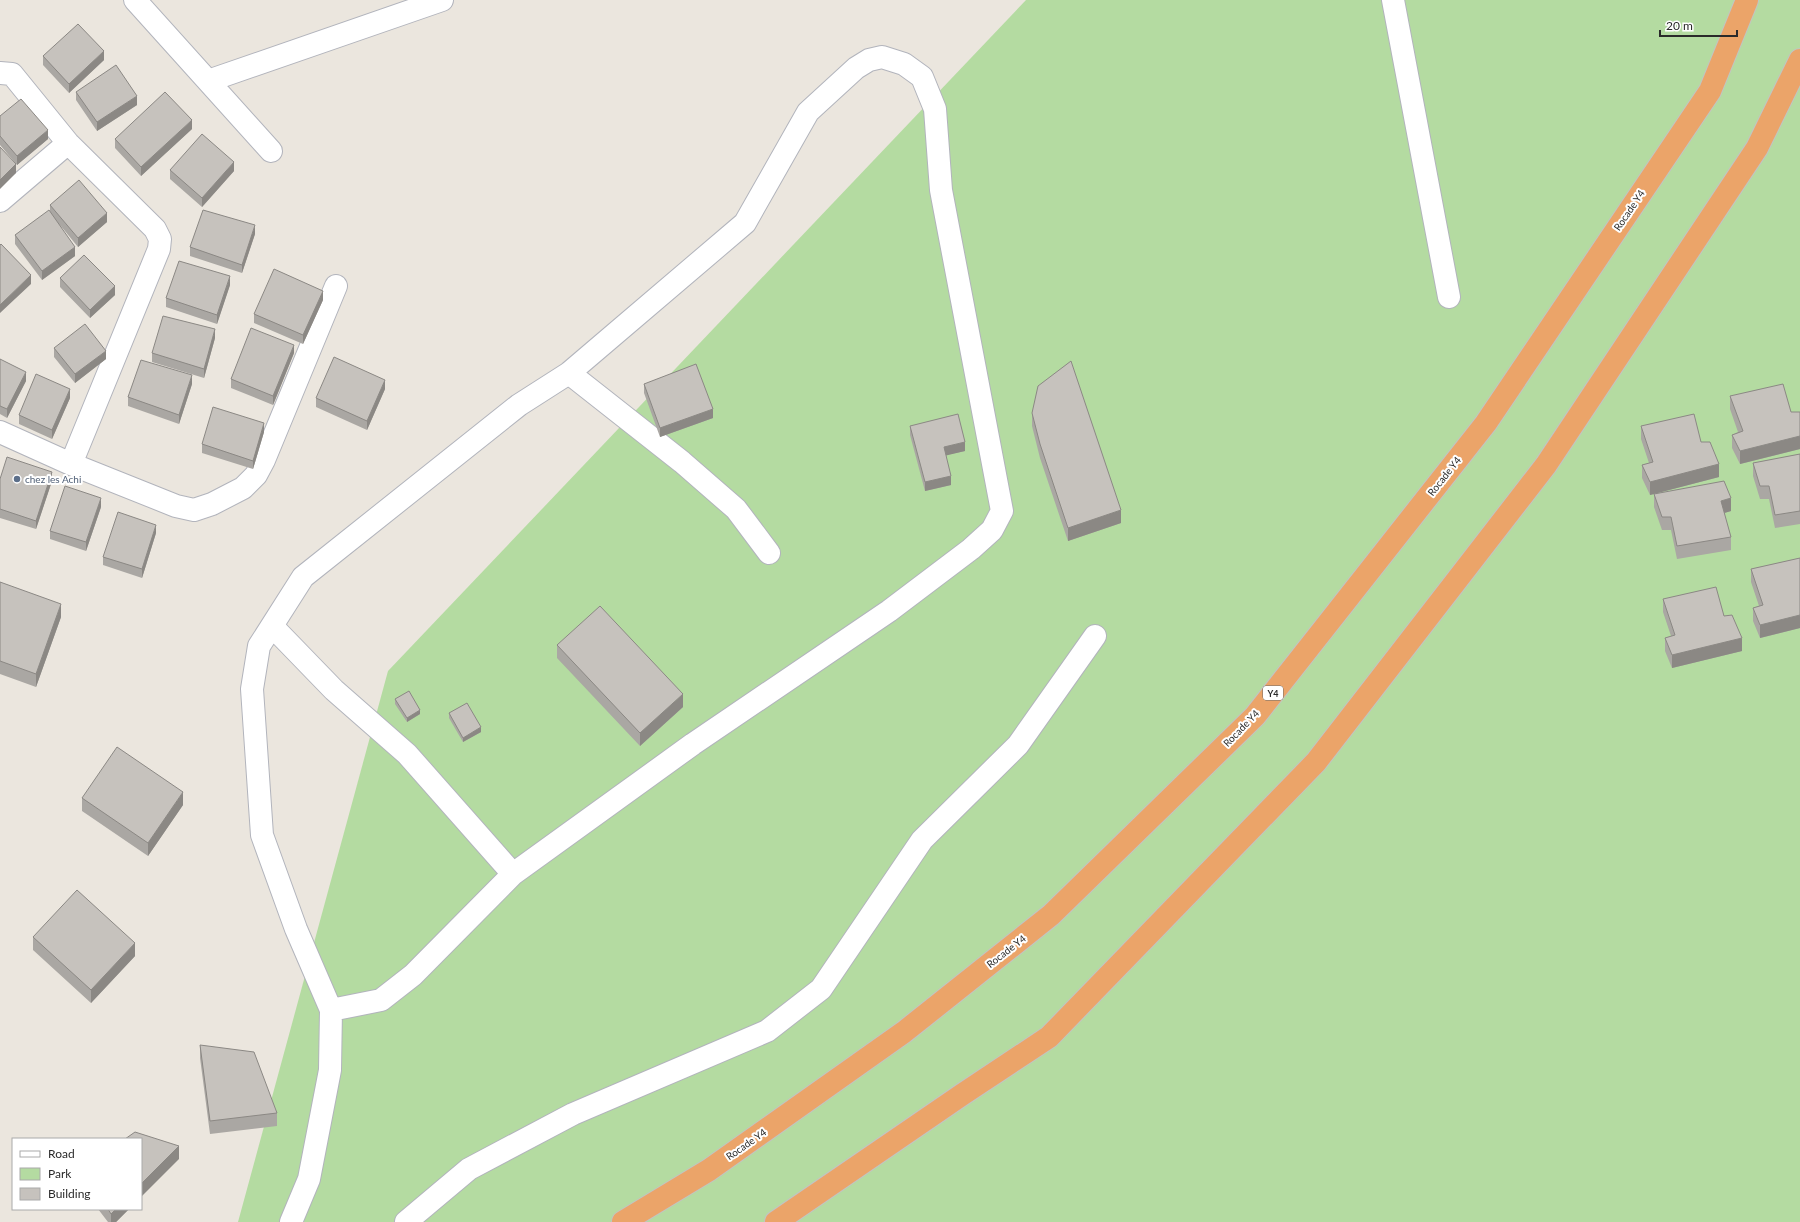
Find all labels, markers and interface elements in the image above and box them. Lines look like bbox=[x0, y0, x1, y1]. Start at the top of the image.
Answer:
scale bar bbox=[1660, 12, 1737, 38]
text: 20 m bbox=[1666, 18, 1693, 33]
street label: Rocade Y4 bbox=[1611, 187, 1647, 233]
street label: Rocade Y4 bbox=[1425, 454, 1463, 498]
place label: chez les Achi bbox=[25, 473, 81, 485]
marker: chez les Achi bbox=[12, 474, 22, 484]
road number: Y4 bbox=[1263, 686, 1283, 700]
street label: Rocade Y4 bbox=[1221, 707, 1262, 749]
street label: Rocade Y4 bbox=[984, 932, 1028, 970]
street label: Rocade Y4 bbox=[724, 1126, 769, 1162]
legend bbox=[12, 1138, 142, 1210]
text: Road bbox=[48, 1146, 75, 1161]
text: Park bbox=[48, 1166, 72, 1181]
text: Building bbox=[48, 1186, 91, 1201]

